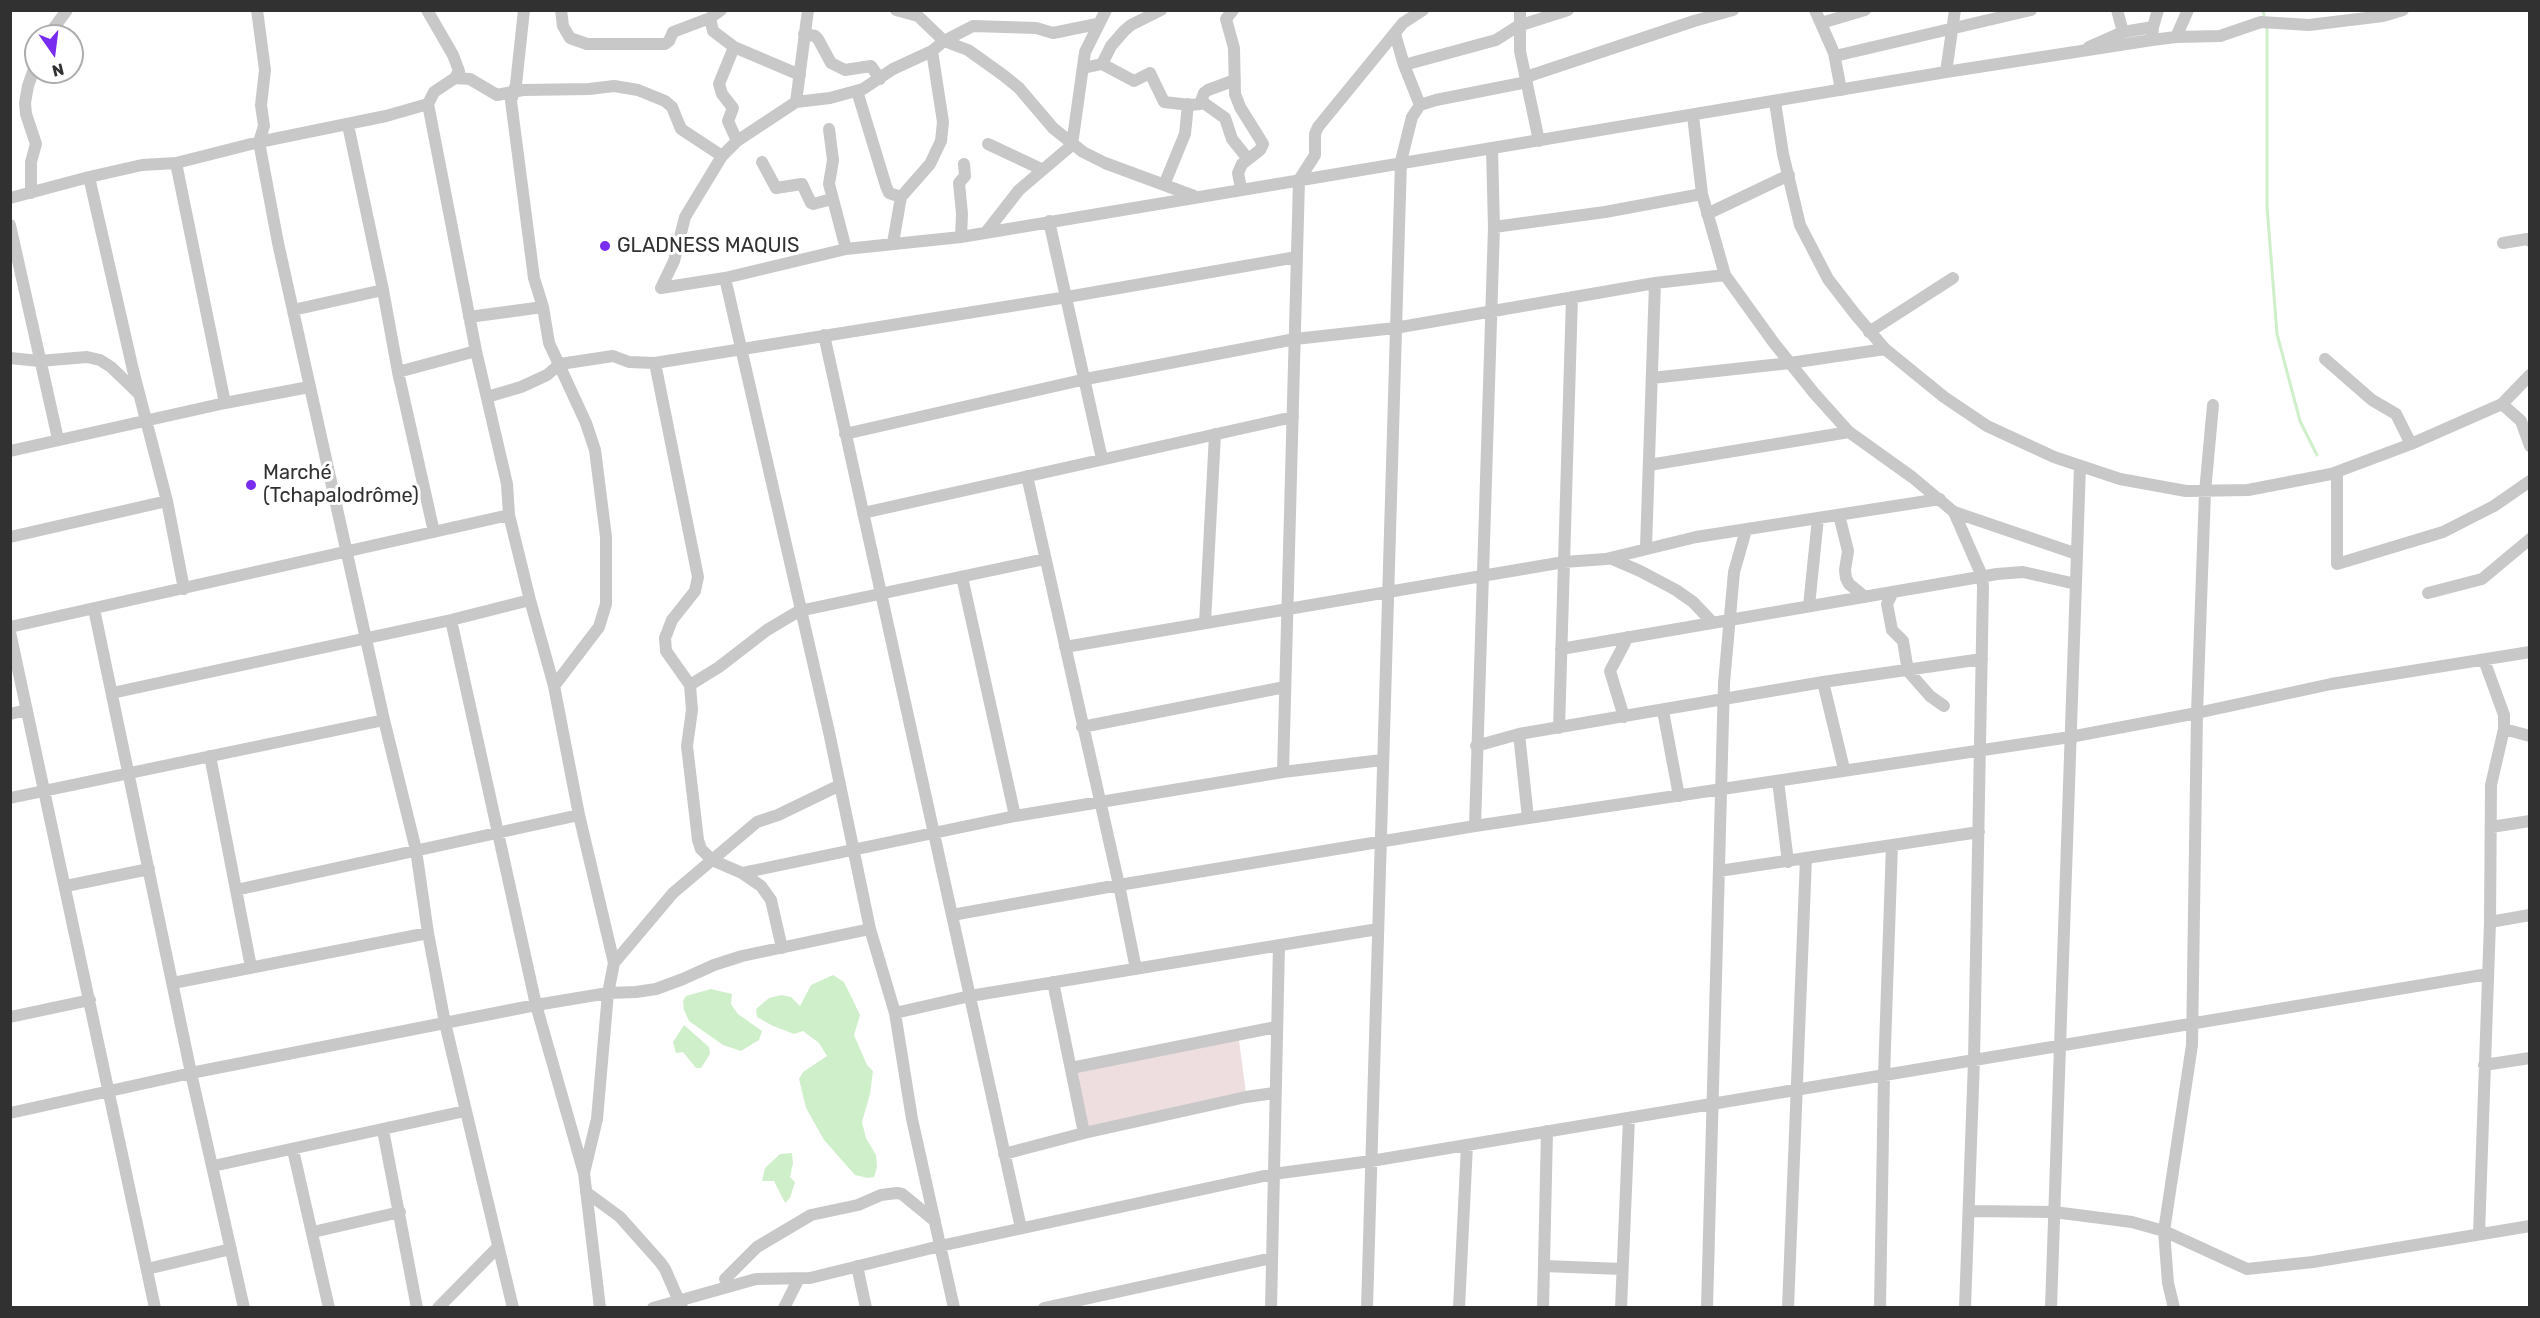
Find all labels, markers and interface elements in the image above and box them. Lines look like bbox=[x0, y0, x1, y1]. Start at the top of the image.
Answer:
north arrow bbox=[24, 24, 84, 84]
text: N bbox=[50, 59, 66, 81]
place label: GLADNESS MAQUIS bbox=[617, 234, 799, 258]
marker: GLADNESS MAQUIS bbox=[598, 239, 612, 253]
place label: Marché (Tchapalodrôme) bbox=[263, 461, 419, 508]
marker: Marché (Tchapalodrôme) bbox=[244, 478, 258, 492]

